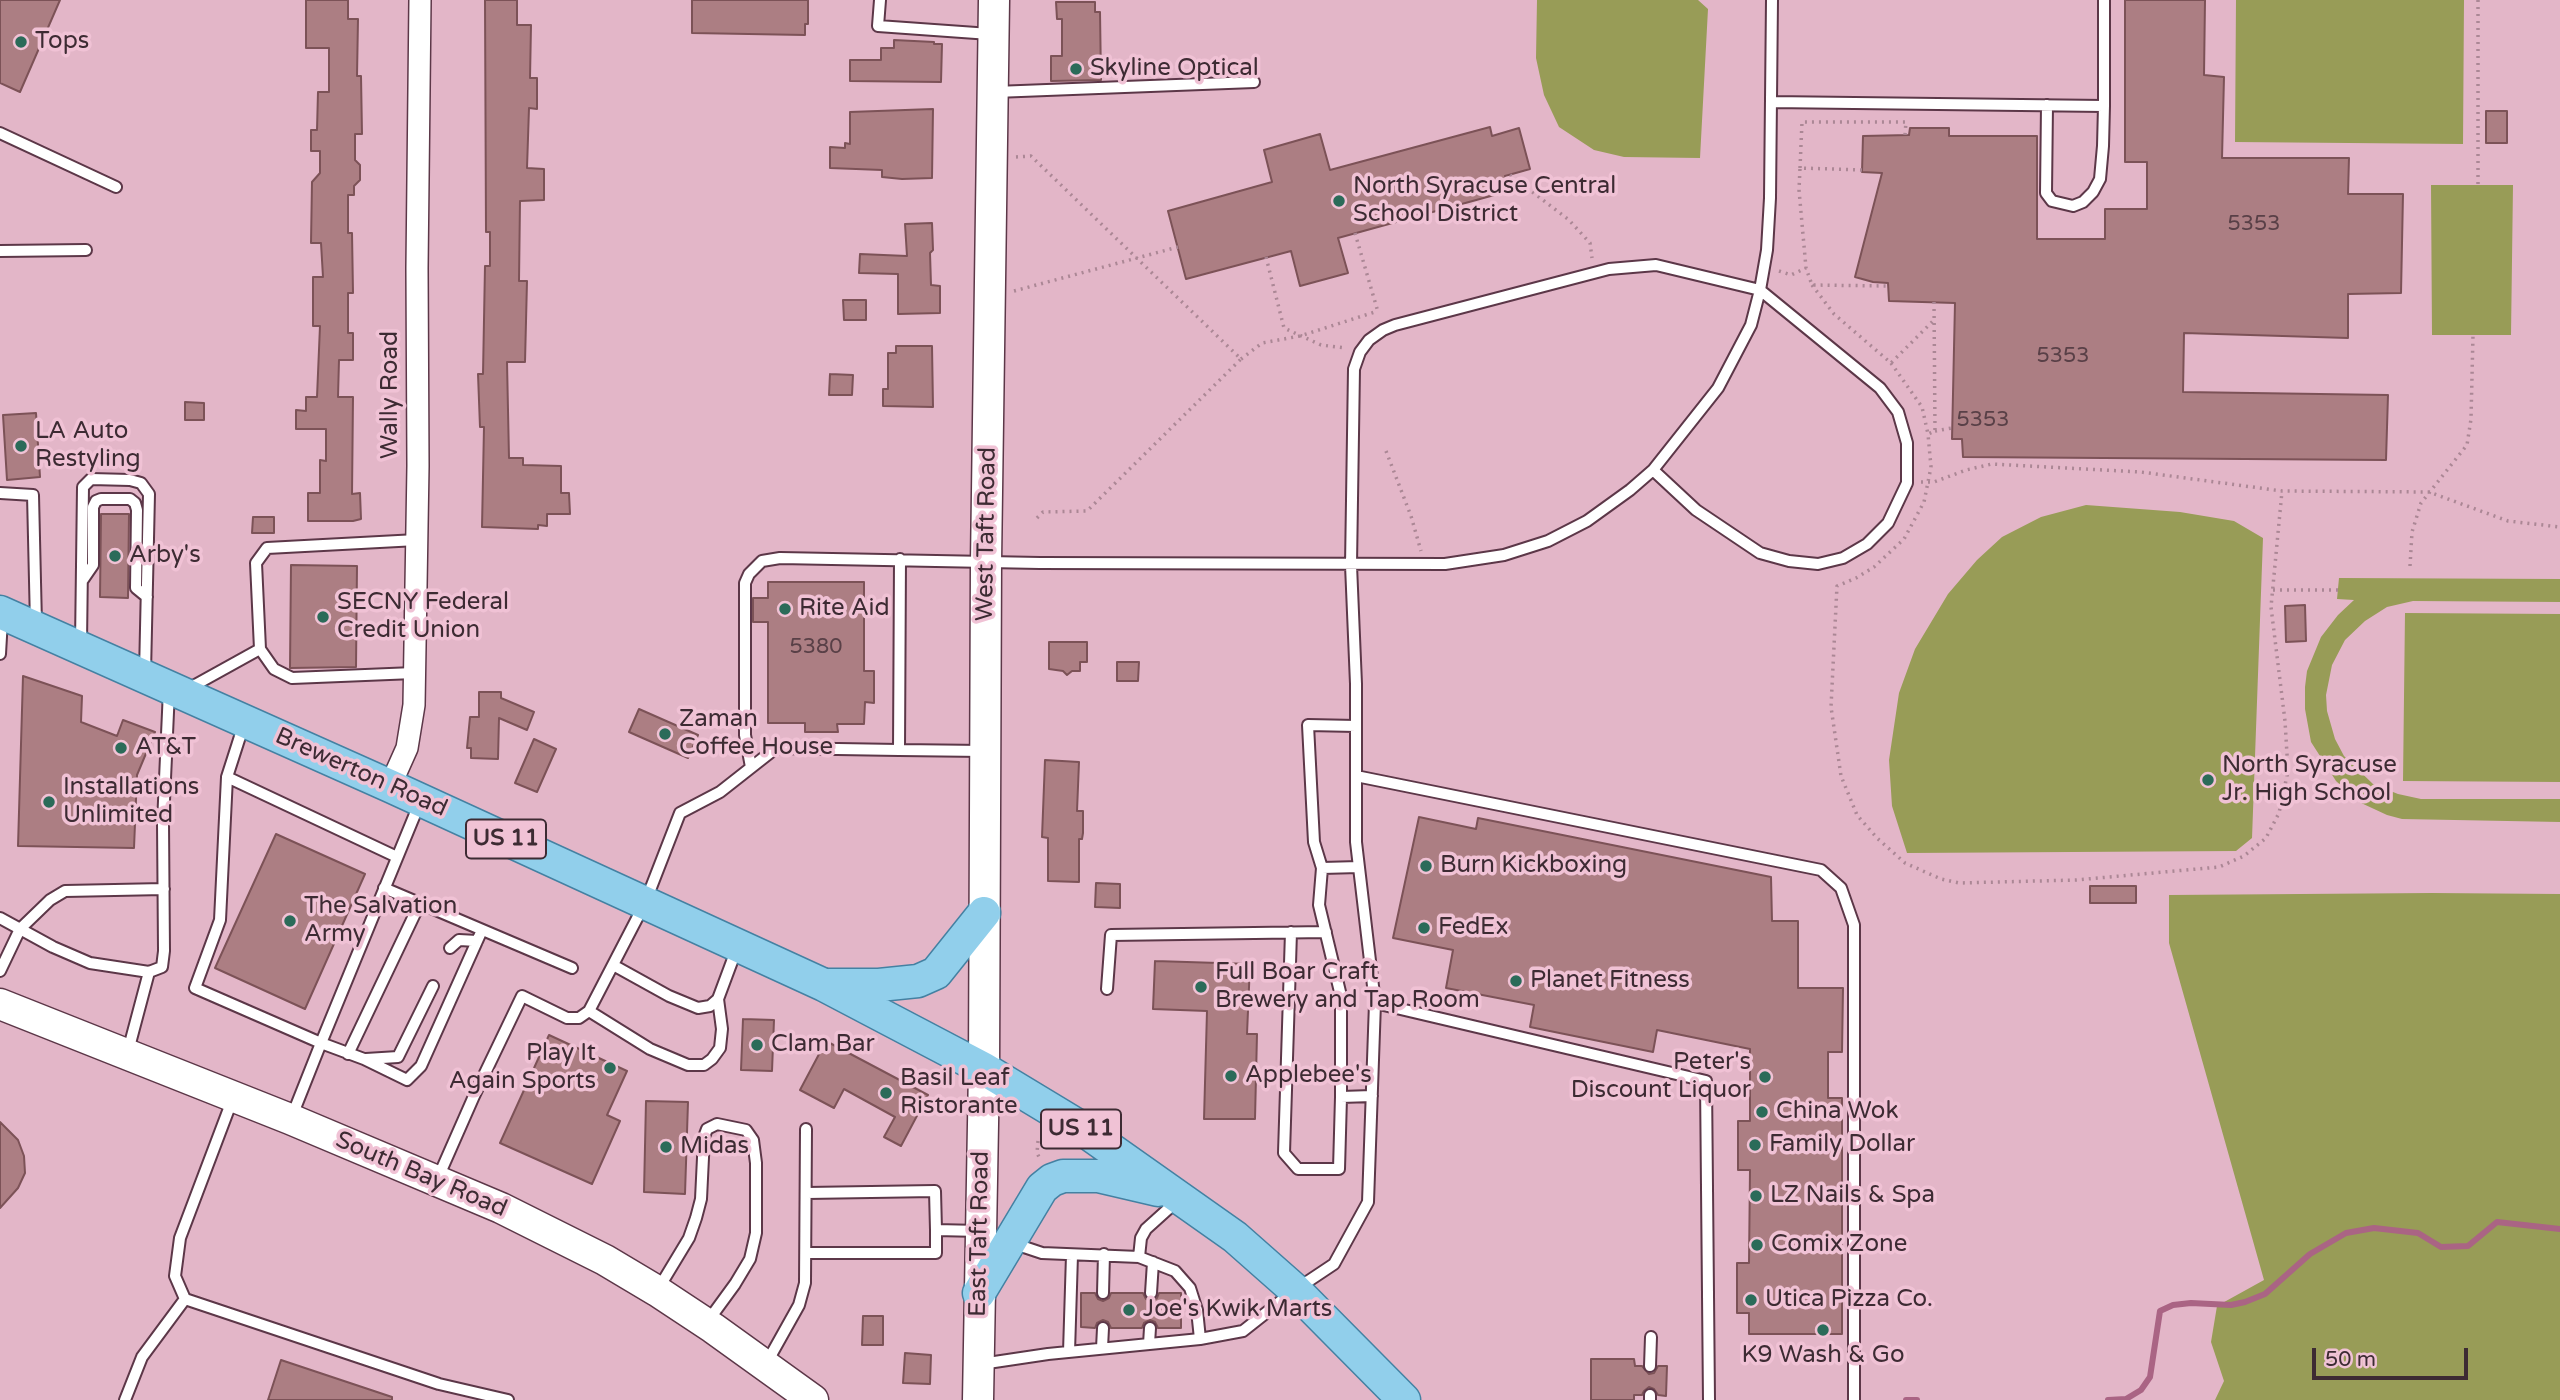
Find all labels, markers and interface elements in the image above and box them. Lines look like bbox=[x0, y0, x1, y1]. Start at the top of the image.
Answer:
place label: Tops bbox=[35, 28, 89, 56]
marker: Tops bbox=[13, 34, 29, 50]
place label: Skyline Optical bbox=[1090, 55, 1259, 83]
marker: Skyline Optical bbox=[1068, 61, 1084, 77]
place label: North Syracuse Central School District bbox=[1353, 173, 1616, 229]
marker: North Syracuse Central School District bbox=[1331, 193, 1347, 209]
house number: 5353 bbox=[2228, 211, 2280, 237]
street label: Wally Road bbox=[377, 331, 405, 459]
house number: 5353 bbox=[2037, 343, 2089, 369]
house number: 5353 bbox=[1957, 407, 2009, 433]
place label: LA Auto Restyling bbox=[35, 418, 141, 474]
marker: LA Auto Restyling bbox=[13, 438, 29, 454]
street label: West Taft Road bbox=[971, 447, 1003, 621]
place label: Arby's bbox=[129, 542, 201, 570]
marker: Arby's bbox=[107, 548, 123, 564]
place label: SECNY Federal Credit Union bbox=[337, 589, 509, 645]
place label: Rite Aid bbox=[799, 595, 890, 623]
marker: Rite Aid bbox=[777, 601, 793, 617]
marker: SECNY Federal Credit Union bbox=[315, 609, 331, 625]
house number: 5380 bbox=[790, 634, 842, 660]
place label: Zaman Coffee House bbox=[679, 706, 833, 762]
street label: Brewerton Road bbox=[271, 722, 451, 824]
marker: Zaman Coffee House bbox=[657, 726, 673, 742]
place label: AT&T bbox=[135, 734, 196, 762]
marker: AT&T bbox=[113, 740, 129, 756]
place label: North Syracuse Jr. High School bbox=[2222, 752, 2397, 808]
marker: North Syracuse Jr. High School bbox=[2200, 772, 2216, 788]
place label: Installations Unlimited bbox=[63, 774, 199, 830]
marker: Installations Unlimited bbox=[41, 794, 57, 810]
road number: US 11 bbox=[466, 820, 546, 859]
place label: Burn Kickboxing bbox=[1440, 852, 1627, 880]
marker: Burn Kickboxing bbox=[1418, 858, 1434, 874]
place label: The Salvation Army bbox=[304, 893, 457, 949]
marker: The Salvation Army bbox=[282, 913, 298, 929]
place label: FedEx bbox=[1438, 914, 1508, 942]
marker: FedEx bbox=[1416, 920, 1432, 936]
place label: Full Boar Craft Brewery and Tap Room bbox=[1215, 959, 1480, 1015]
place label: Planet Fitness bbox=[1530, 967, 1690, 995]
marker: Planet Fitness bbox=[1508, 973, 1524, 989]
marker: Full Boar Craft Brewery and Tap Room bbox=[1193, 979, 1209, 995]
place label: Clam Bar bbox=[771, 1031, 875, 1059]
marker: Clam Bar bbox=[749, 1037, 765, 1053]
place label: Play It Again Sports bbox=[449, 1040, 596, 1096]
place label: Peter's Discount Liquor bbox=[1571, 1049, 1751, 1105]
marker: Play It Again Sports bbox=[602, 1060, 618, 1076]
place label: Applebee's bbox=[1245, 1062, 1372, 1090]
place label: Basil Leaf Ristorante bbox=[900, 1065, 1018, 1121]
marker: Applebee's bbox=[1223, 1068, 1239, 1084]
marker: Peter's Discount Liquor bbox=[1757, 1069, 1773, 1085]
marker: Basil Leaf Ristorante bbox=[878, 1085, 894, 1101]
place label: China Wok bbox=[1776, 1098, 1898, 1126]
marker: China Wok bbox=[1754, 1104, 1770, 1120]
road number: US 11 bbox=[1041, 1110, 1121, 1148]
street label: South Bay Road bbox=[331, 1126, 511, 1224]
place label: Family Dollar bbox=[1769, 1131, 1915, 1159]
place label: Midas bbox=[680, 1133, 749, 1161]
marker: Family Dollar bbox=[1747, 1137, 1763, 1153]
marker: Midas bbox=[658, 1139, 674, 1155]
street label: East Taft Road bbox=[964, 1151, 996, 1317]
place label: LZ Nails & Spa bbox=[1770, 1182, 1935, 1210]
marker: LZ Nails & Spa bbox=[1748, 1188, 1764, 1204]
place label: Comix Zone bbox=[1771, 1231, 1907, 1259]
marker: Comix Zone bbox=[1749, 1237, 1765, 1253]
place label: Utica Pizza Co. bbox=[1765, 1286, 1933, 1314]
marker: Utica Pizza Co. bbox=[1743, 1292, 1759, 1308]
place label: Joe's Kwik Marts bbox=[1143, 1296, 1332, 1324]
marker: Joe's Kwik Marts bbox=[1121, 1302, 1137, 1318]
marker: K9 Wash & Go bbox=[1815, 1322, 1831, 1338]
scale bar bbox=[2315, 1334, 2471, 1378]
place label: K9 Wash & Go bbox=[1741, 1342, 1905, 1370]
text: 50 m bbox=[2325, 1347, 2376, 1372]

